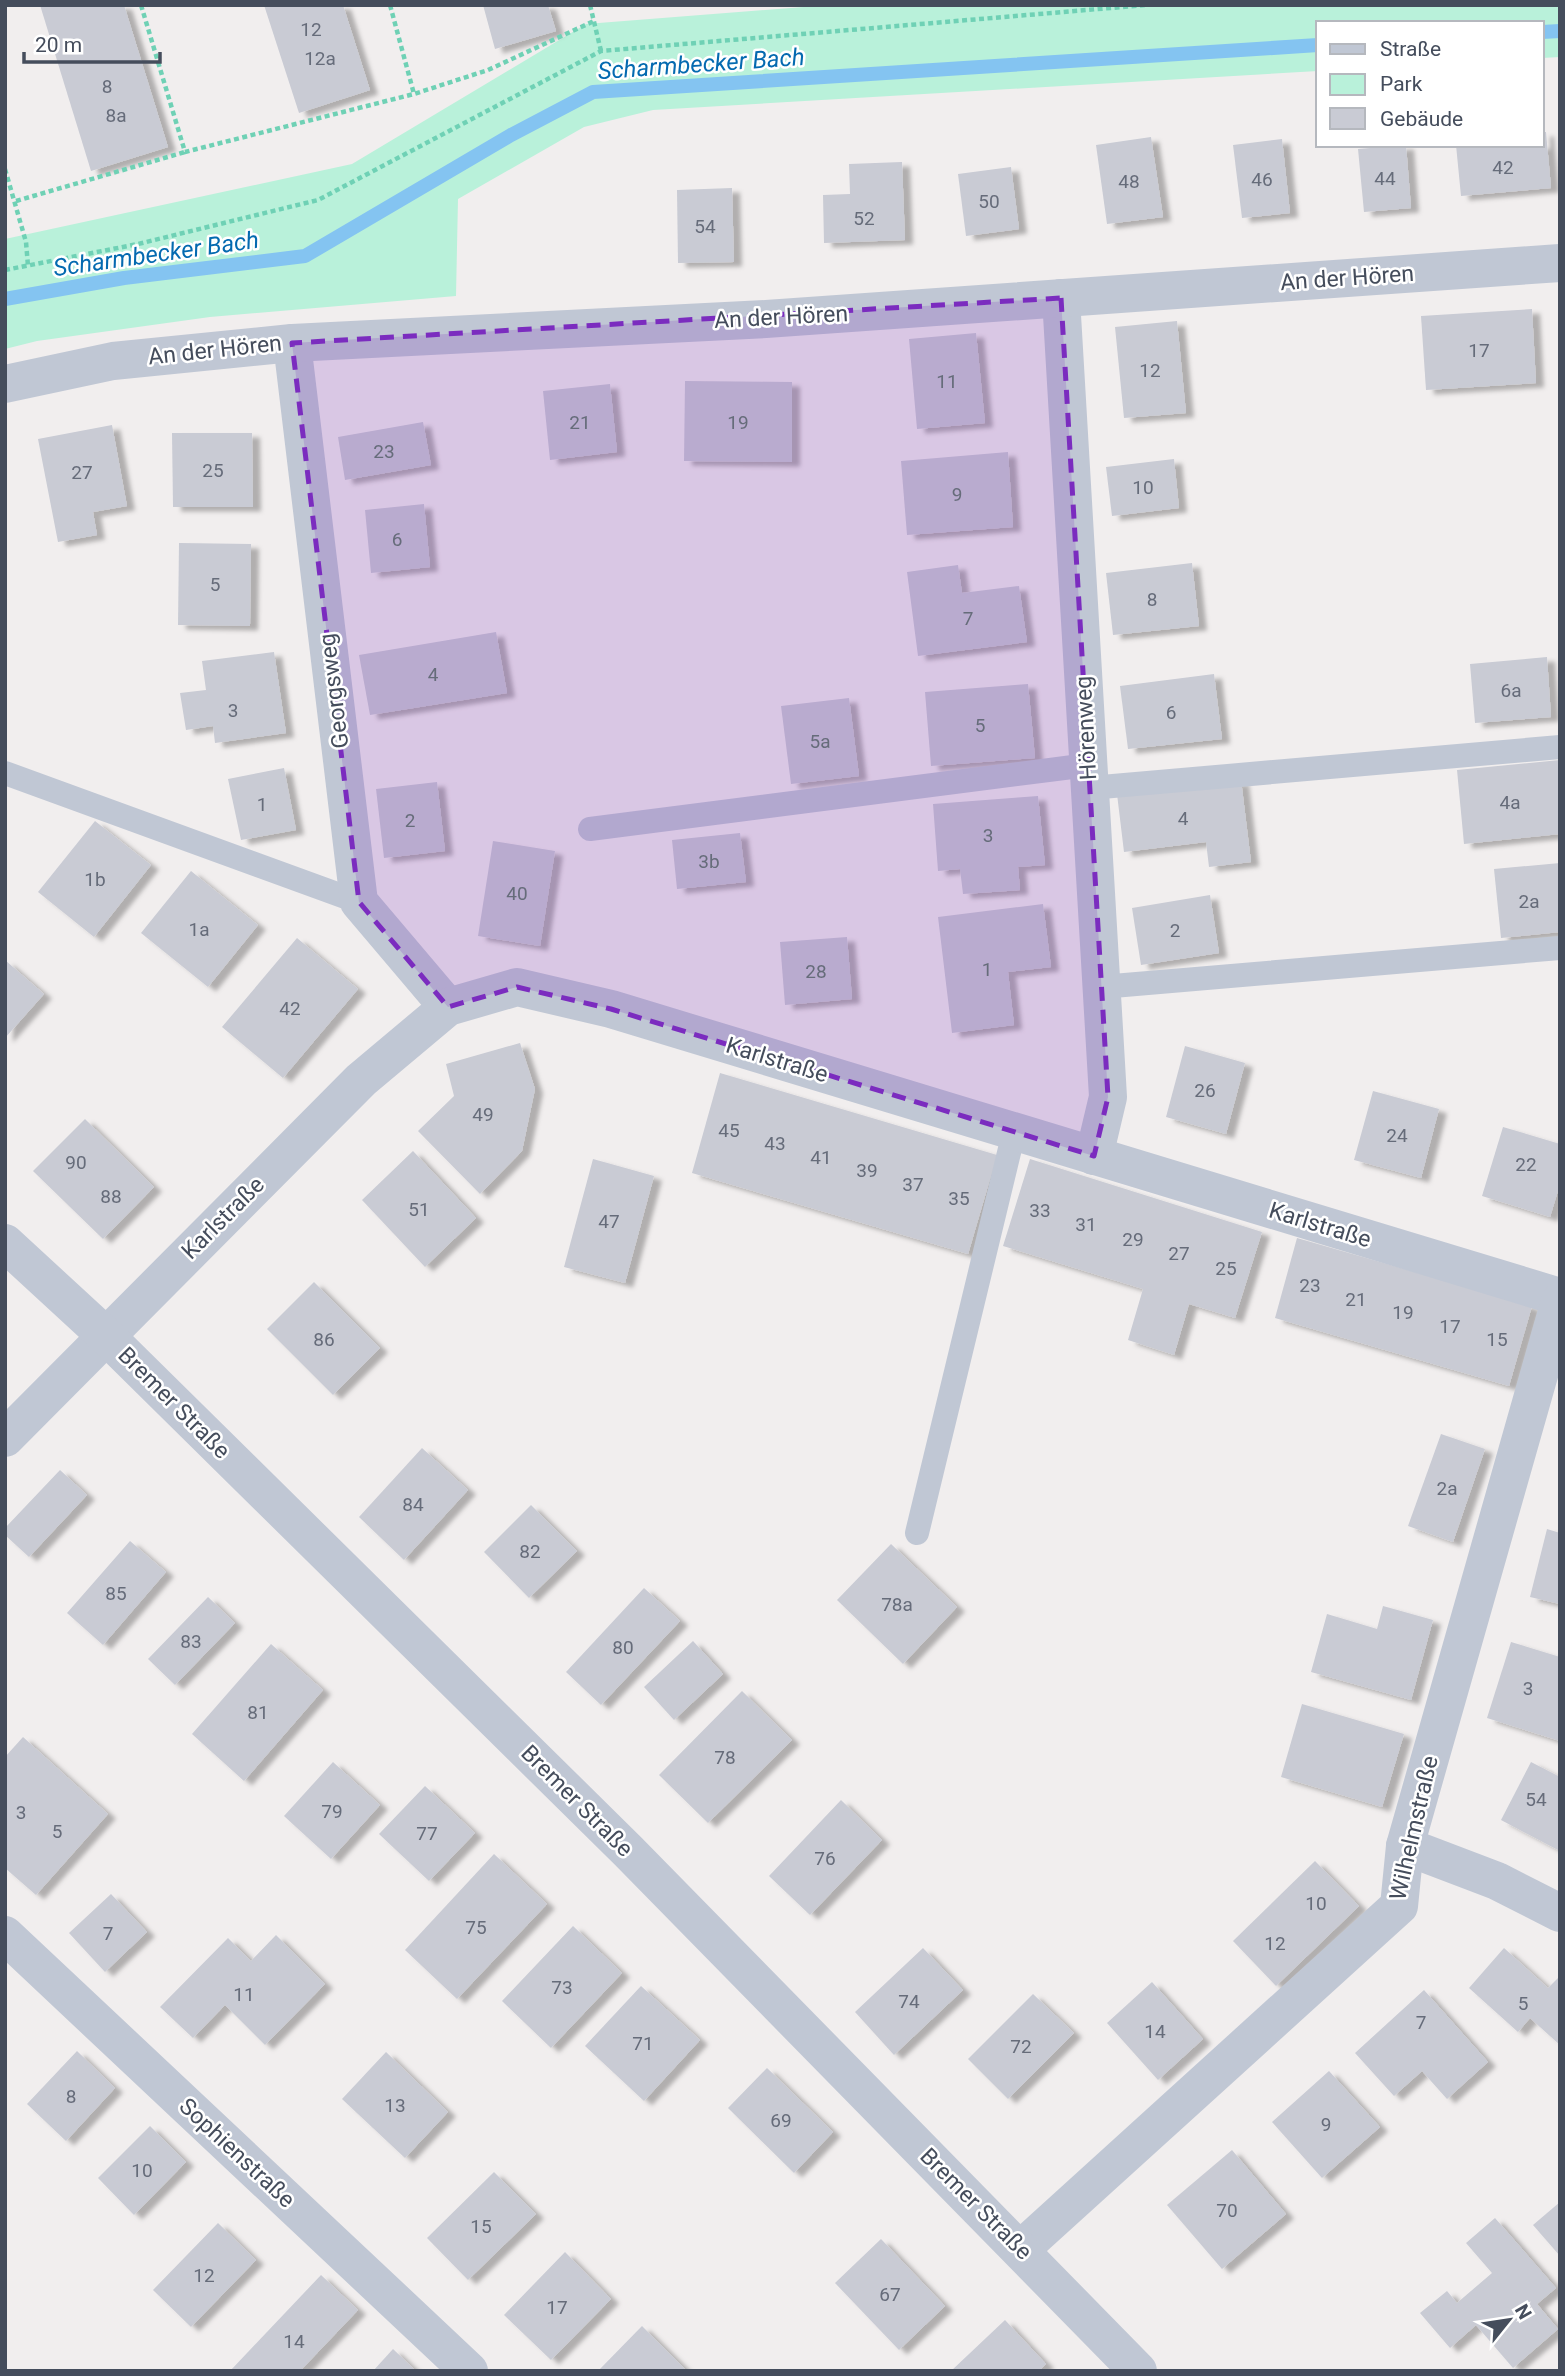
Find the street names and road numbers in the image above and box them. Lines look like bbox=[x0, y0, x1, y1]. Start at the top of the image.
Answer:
street label: An der Hören bbox=[1279, 260, 1415, 296]
street label: An der Hören bbox=[713, 300, 849, 334]
street label: An der Hören bbox=[147, 330, 283, 370]
street label: Georgsweg bbox=[314, 632, 354, 750]
street label: Hörenweg bbox=[1070, 675, 1102, 781]
street label: Karlstraße bbox=[723, 1032, 831, 1088]
street label: Karlstraße bbox=[176, 1171, 270, 1265]
street label: Karlstraße bbox=[1266, 1197, 1374, 1253]
street label: Bremer Straße bbox=[113, 1342, 235, 1464]
street label: Bremer Straße bbox=[516, 1740, 638, 1862]
street label: Wilhelmstraße bbox=[1384, 1753, 1444, 1903]
street label: Sophienstraße bbox=[174, 2093, 300, 2213]
street label: Bremer Straße bbox=[915, 2143, 1037, 2265]

